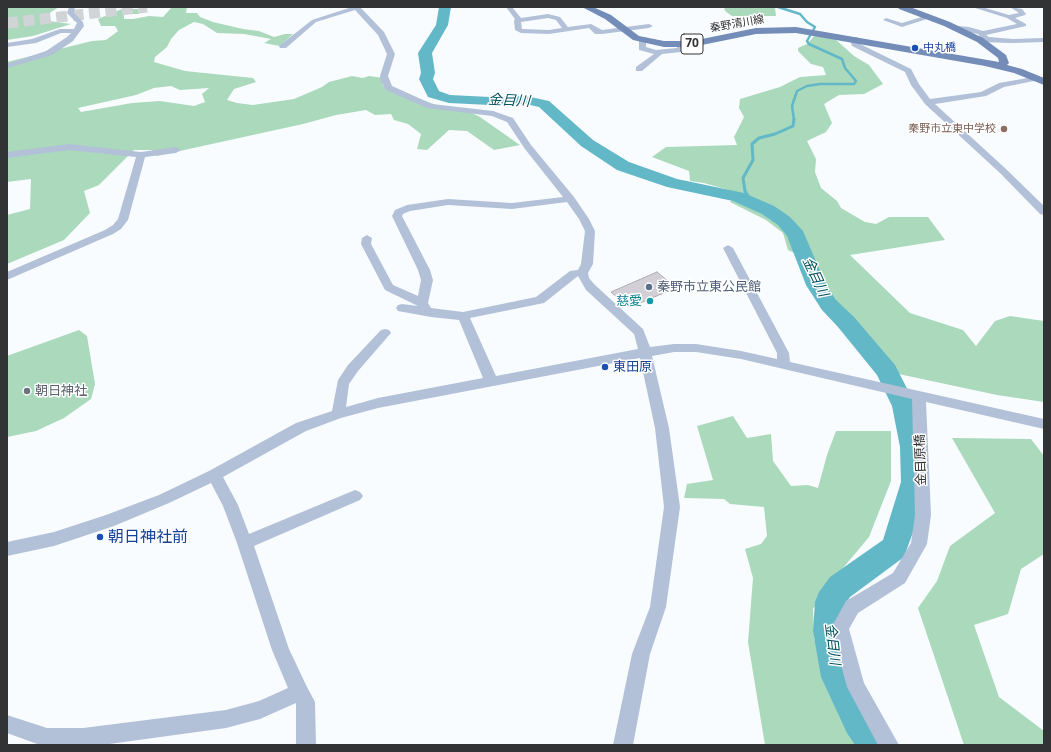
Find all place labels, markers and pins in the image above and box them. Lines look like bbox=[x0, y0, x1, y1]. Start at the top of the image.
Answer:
place label: 中丸橋 bbox=[923, 41, 956, 55]
marker: 中丸橋 bbox=[910, 43, 920, 53]
place label: 秦野市立東中学校 bbox=[908, 122, 996, 136]
marker: 秦野市立東中学校 bbox=[999, 124, 1009, 134]
place label: 秦野市立東公民館 bbox=[657, 279, 761, 295]
marker: 秦野市立東公民館 bbox=[644, 282, 654, 292]
place label: 慈愛 bbox=[616, 293, 642, 309]
marker: 慈愛 bbox=[645, 296, 655, 306]
place label: 東田原 bbox=[613, 359, 652, 375]
marker: 東田原 bbox=[600, 362, 610, 372]
place label: 朝日神社 bbox=[35, 383, 87, 399]
marker: 朝日神社 bbox=[22, 386, 32, 396]
place label: 朝日神社前 bbox=[108, 527, 188, 547]
marker: 朝日神社前 bbox=[95, 532, 105, 542]

